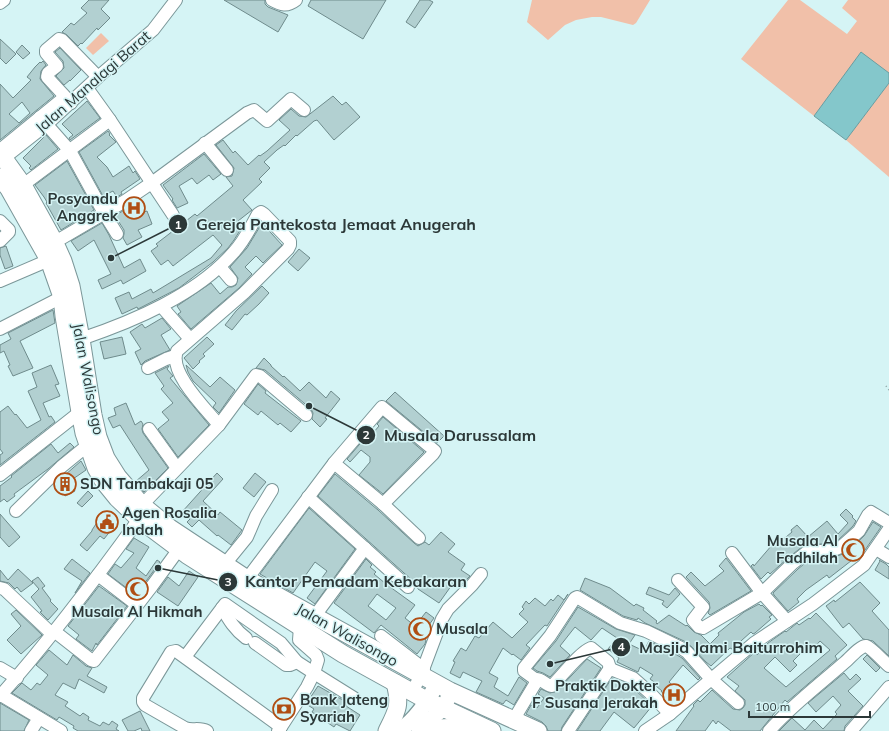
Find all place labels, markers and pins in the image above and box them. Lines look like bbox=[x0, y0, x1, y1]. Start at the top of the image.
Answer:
place label: Posyandu Anggrek bbox=[48, 189, 119, 225]
hospital icon: Posyandu Anggrek bbox=[121, 195, 147, 221]
callout: Gereja Pantekosta Jemaat Anugerah bbox=[168, 210, 484, 238]
callout: Musala Darussalam bbox=[356, 421, 544, 449]
building icon: SDN Tambakaji 05 bbox=[52, 471, 78, 497]
place label: SDN Tambakaji 05 bbox=[80, 474, 214, 493]
place label: Agen Rosalia Indah bbox=[122, 503, 217, 539]
public building icon: Agen Rosalia Indah bbox=[94, 509, 120, 535]
place label: Musala Al Fadhilah bbox=[767, 531, 838, 567]
mosque icon: Musala Al Fadhilah bbox=[840, 537, 866, 563]
callout: Kantor Pemadam Kebakaran bbox=[218, 568, 475, 596]
mosque icon: Musala Al Hikmah bbox=[124, 576, 150, 602]
place label: Musala Al Hikmah bbox=[71, 602, 203, 621]
mosque icon: Musala bbox=[407, 616, 433, 642]
place label: Musala bbox=[436, 619, 488, 638]
callout: Masjid Jami Baiturrohim bbox=[611, 633, 831, 661]
place label: Praktik Dokter F Susana Jerakah bbox=[532, 676, 658, 712]
hospital icon: Praktik Dokter F Susana Jerakah bbox=[661, 682, 687, 708]
place label: Bank Jateng Syariah bbox=[300, 690, 388, 726]
bank icon: Bank Jateng Syariah bbox=[271, 696, 297, 722]

